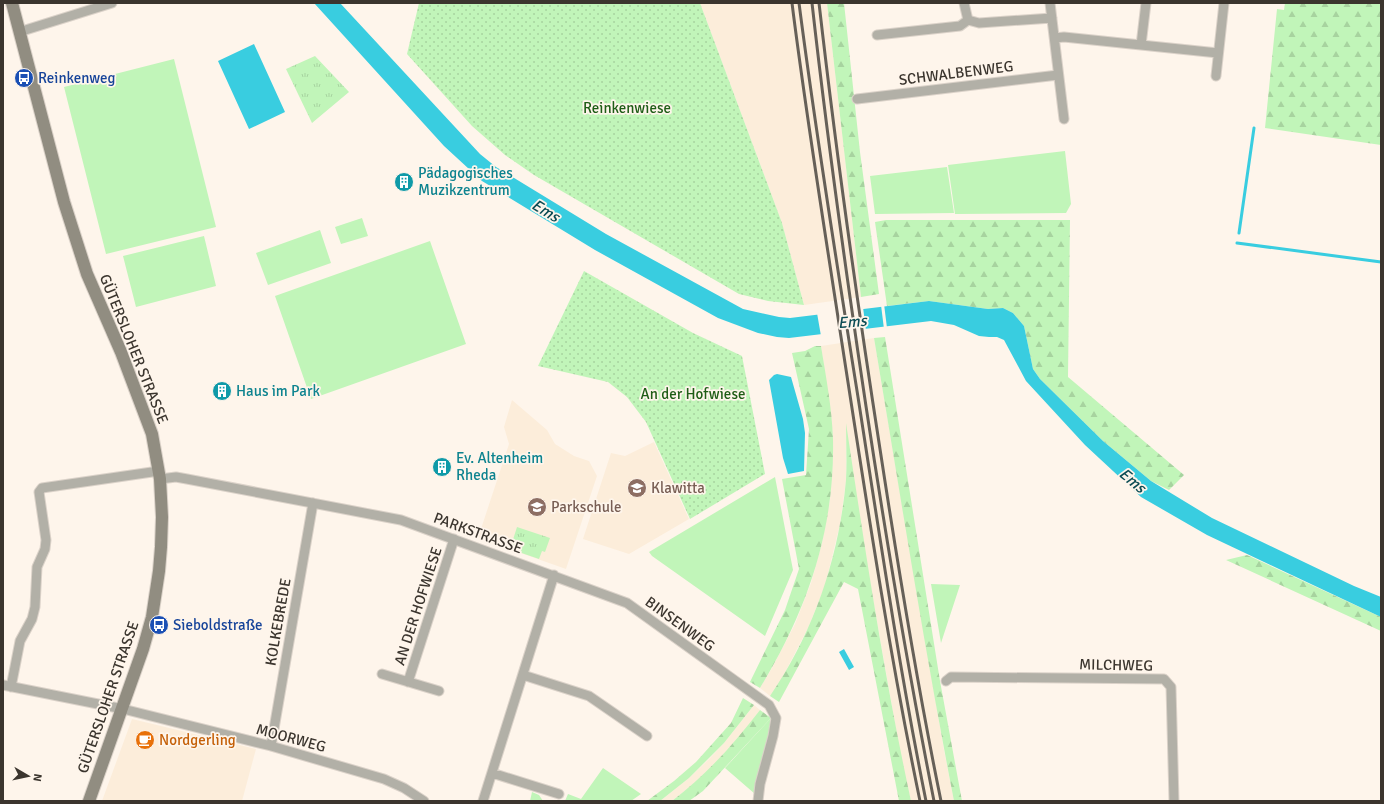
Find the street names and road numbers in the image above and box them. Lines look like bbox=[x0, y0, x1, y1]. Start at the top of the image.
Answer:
street label: SCHWALBENWEG bbox=[898, 57, 1014, 89]
street label: GÜTERSLOHER STRASSE bbox=[96, 272, 172, 426]
street label: PARKSTRASSE bbox=[431, 509, 525, 557]
street label: AN DER HOFWIESE bbox=[390, 545, 446, 667]
street label: KOLKEBREDE bbox=[261, 577, 295, 667]
street label: BINSENWEG bbox=[642, 593, 718, 655]
street label: GÜTERSLOHER STRASSE bbox=[73, 619, 143, 775]
street label: MILCHWEG bbox=[1079, 655, 1153, 675]
street label: MOORWEG bbox=[254, 720, 328, 756]

